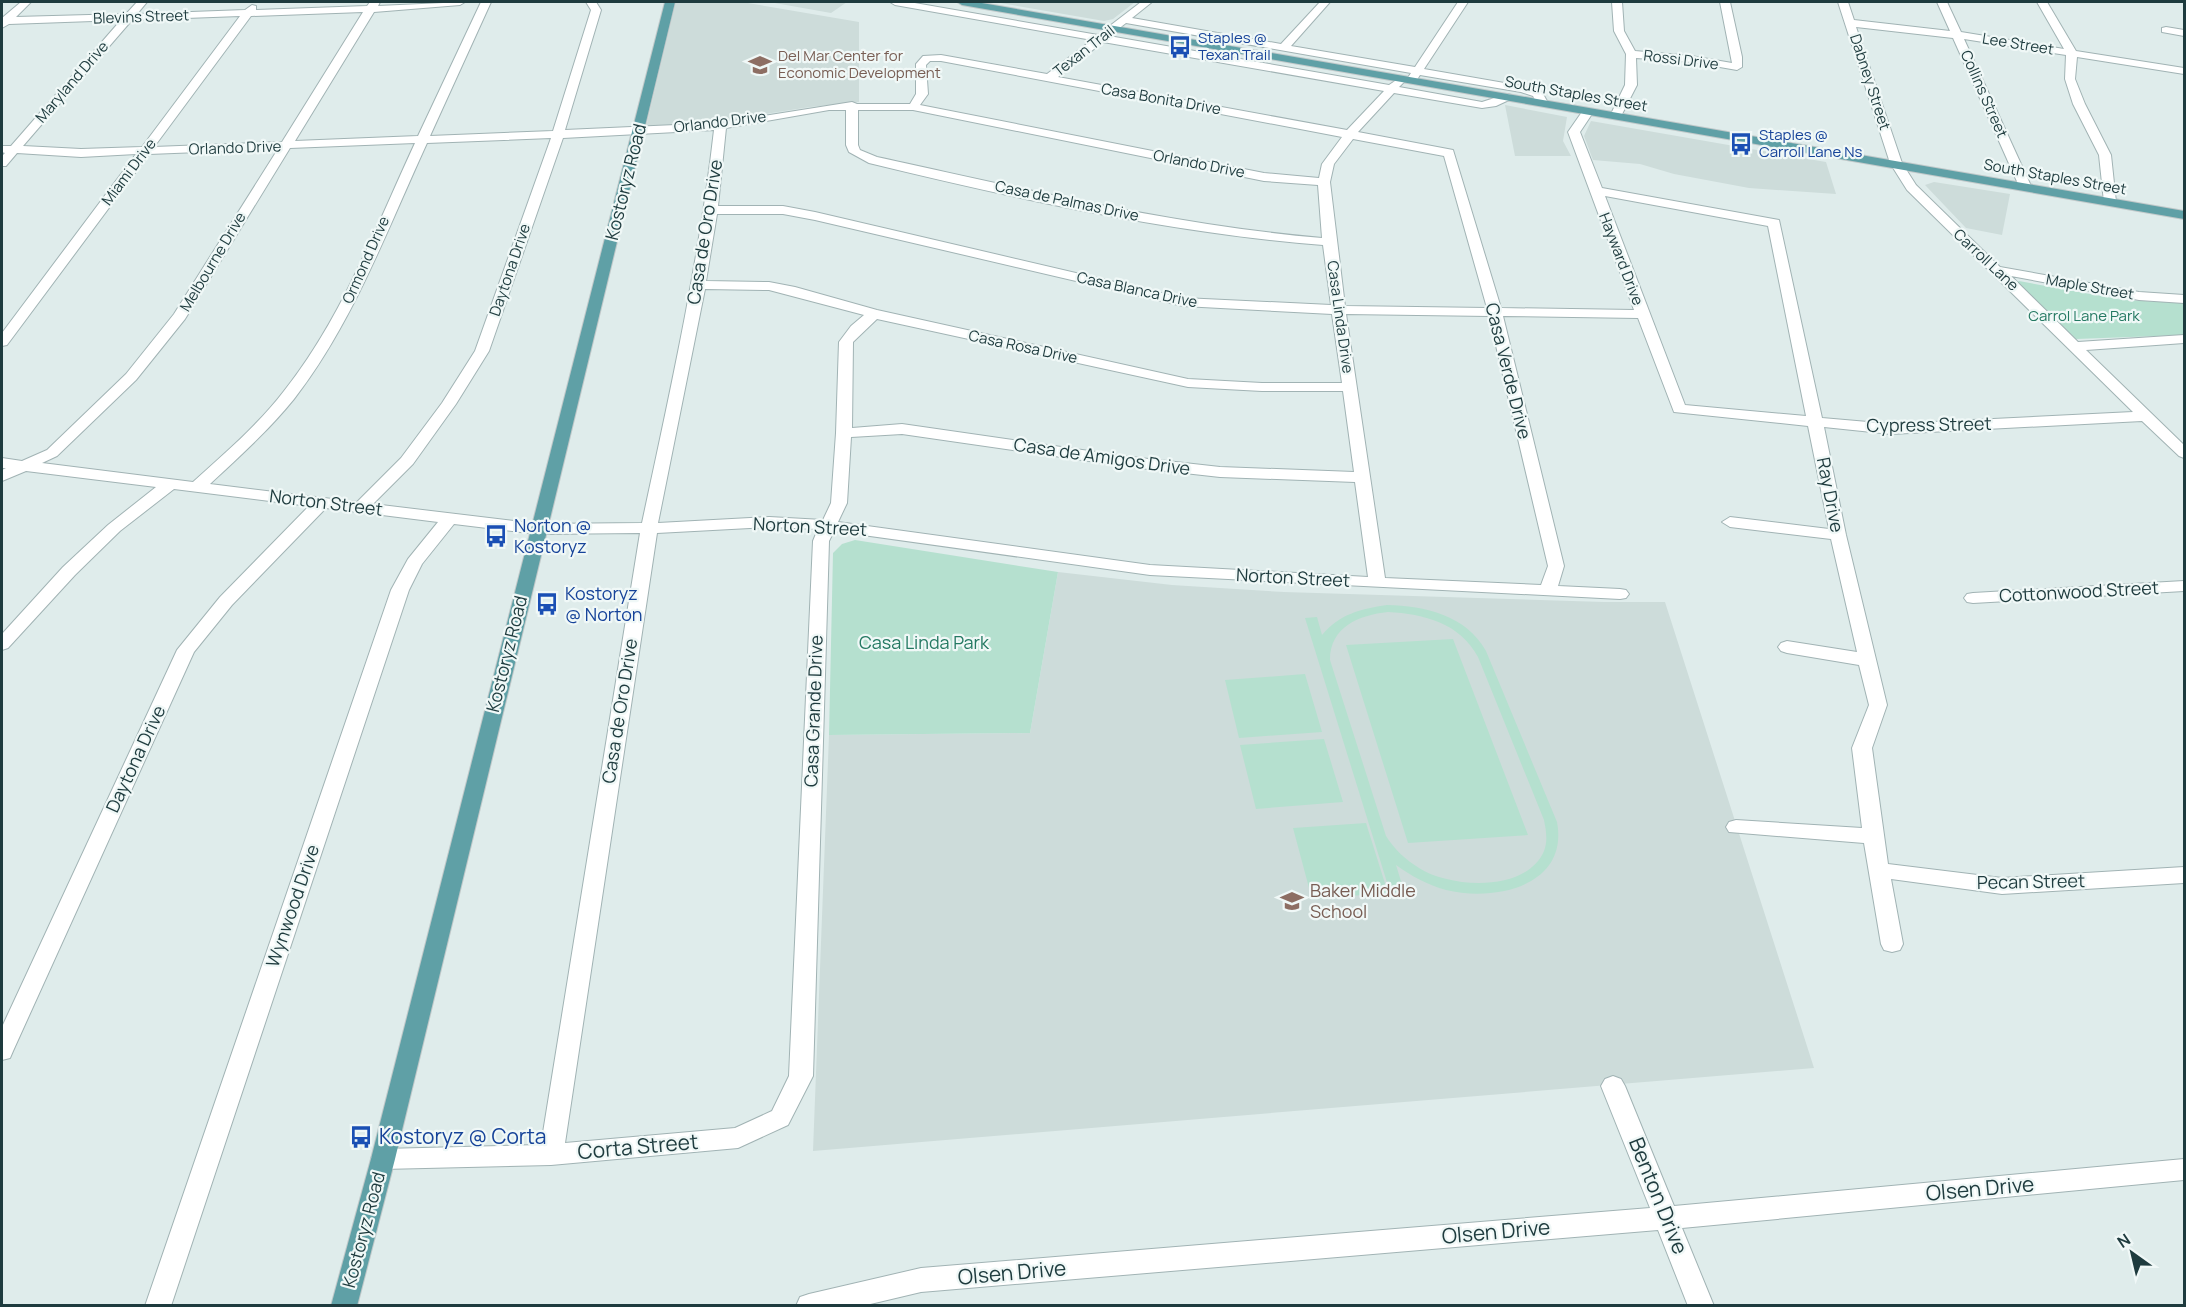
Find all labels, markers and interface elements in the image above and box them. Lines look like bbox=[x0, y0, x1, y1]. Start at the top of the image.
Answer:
street label: Blevins Street bbox=[93, 4, 189, 29]
street label: Texan Trail bbox=[1049, 20, 1119, 81]
place label: Staples @ Texan Trail bbox=[1198, 27, 1271, 65]
street label: Lee Street bbox=[1981, 27, 2055, 60]
street label: Dabney Street bbox=[1845, 31, 1896, 133]
bus stop icon: Staples @ Texan Trail bbox=[1167, 34, 1193, 60]
street label: Maryland Drive bbox=[30, 36, 113, 127]
street label: Rossi Drive bbox=[1642, 44, 1720, 75]
place label: Del Mar Center for Economic Development bbox=[778, 45, 941, 83]
street label: Collins Street bbox=[1956, 47, 2013, 141]
school or university icon: Del Mar Center for Economic Development bbox=[747, 52, 773, 78]
street label: South Staples Street bbox=[1503, 71, 1649, 116]
street label: Casa Bonita Drive bbox=[1100, 78, 1223, 119]
street label: Orlando Drive bbox=[673, 105, 767, 138]
street label: Kostoryz Road bbox=[599, 121, 651, 242]
place label: Staples @ Carroll Lane Ns bbox=[1759, 124, 1862, 162]
bus stop icon: Staples @ Carroll Lane Ns bbox=[1728, 131, 1754, 157]
street label: Miami Drive bbox=[97, 134, 161, 209]
street label: Orlando Drive bbox=[188, 135, 282, 160]
street label: Orlando Drive bbox=[1152, 144, 1247, 183]
street label: South Staples Street bbox=[1982, 154, 2128, 199]
street label: Casa de Oro Drive bbox=[681, 158, 727, 306]
street label: Casa de Palmas Drive bbox=[993, 175, 1141, 226]
street label: Melbourne Drive bbox=[175, 208, 251, 315]
street label: Hayward Drive bbox=[1594, 209, 1649, 308]
street label: Ormond Drive bbox=[337, 213, 394, 307]
street label: Daytona Drive bbox=[484, 221, 535, 319]
street label: Carroll Lane bbox=[1949, 224, 2024, 296]
street label: Casa Linda Drive bbox=[1322, 259, 1359, 375]
street label: Casa Blanca Drive bbox=[1075, 266, 1200, 313]
street label: Maple Street bbox=[2044, 268, 2136, 305]
street label: Casa Verde Drive bbox=[1480, 300, 1537, 441]
park label: Carrol Lane Park bbox=[2028, 305, 2140, 326]
street label: Casa Rosa Drive bbox=[967, 325, 1080, 368]
street label: Cypress Street bbox=[1866, 411, 1992, 437]
street label: Casa de Amigos Drive bbox=[1012, 432, 1192, 480]
street label: Ray Drive bbox=[1812, 455, 1850, 534]
street label: Norton Street bbox=[268, 483, 384, 521]
street label: Norton Street bbox=[752, 511, 868, 541]
place label: Norton @ Kostoryz bbox=[514, 513, 592, 558]
bus stop icon: Norton @ Kostoryz bbox=[483, 523, 509, 549]
street label: Norton Street bbox=[1235, 562, 1351, 592]
street label: Cottonwood Street bbox=[1998, 575, 2160, 607]
place label: Kostoryz @ Norton bbox=[565, 581, 643, 626]
bus stop icon: Kostoryz @ Norton bbox=[534, 591, 560, 617]
street label: Kostoryz Road bbox=[480, 593, 532, 714]
park label: Casa Linda Park bbox=[859, 630, 990, 654]
street label: Casa Grande Drive bbox=[798, 634, 828, 787]
street label: Casa de Oro Drive bbox=[596, 637, 642, 785]
street label: Daytona Drive bbox=[100, 701, 170, 816]
street label: Wynwood Drive bbox=[260, 841, 324, 970]
street label: Pecan Street bbox=[1977, 868, 2085, 894]
place label: Baker Middle School bbox=[1310, 878, 1416, 923]
school or university icon: Baker Middle School bbox=[1279, 888, 1305, 914]
place label: Kostoryz @ Corta bbox=[379, 1122, 546, 1150]
bus stop icon: Kostoryz @ Corta bbox=[348, 1124, 374, 1150]
street label: Corta Street bbox=[576, 1127, 699, 1165]
street label: Benton Drive bbox=[1623, 1133, 1695, 1258]
street label: Kostoryz Road bbox=[336, 1169, 390, 1290]
street label: Olsen Drive bbox=[1924, 1169, 2035, 1207]
street label: Olsen Drive bbox=[1440, 1212, 1551, 1250]
north arrow bbox=[2102, 1223, 2162, 1283]
text: N bbox=[2113, 1228, 2135, 1253]
street label: Olsen Drive bbox=[956, 1253, 1067, 1291]

